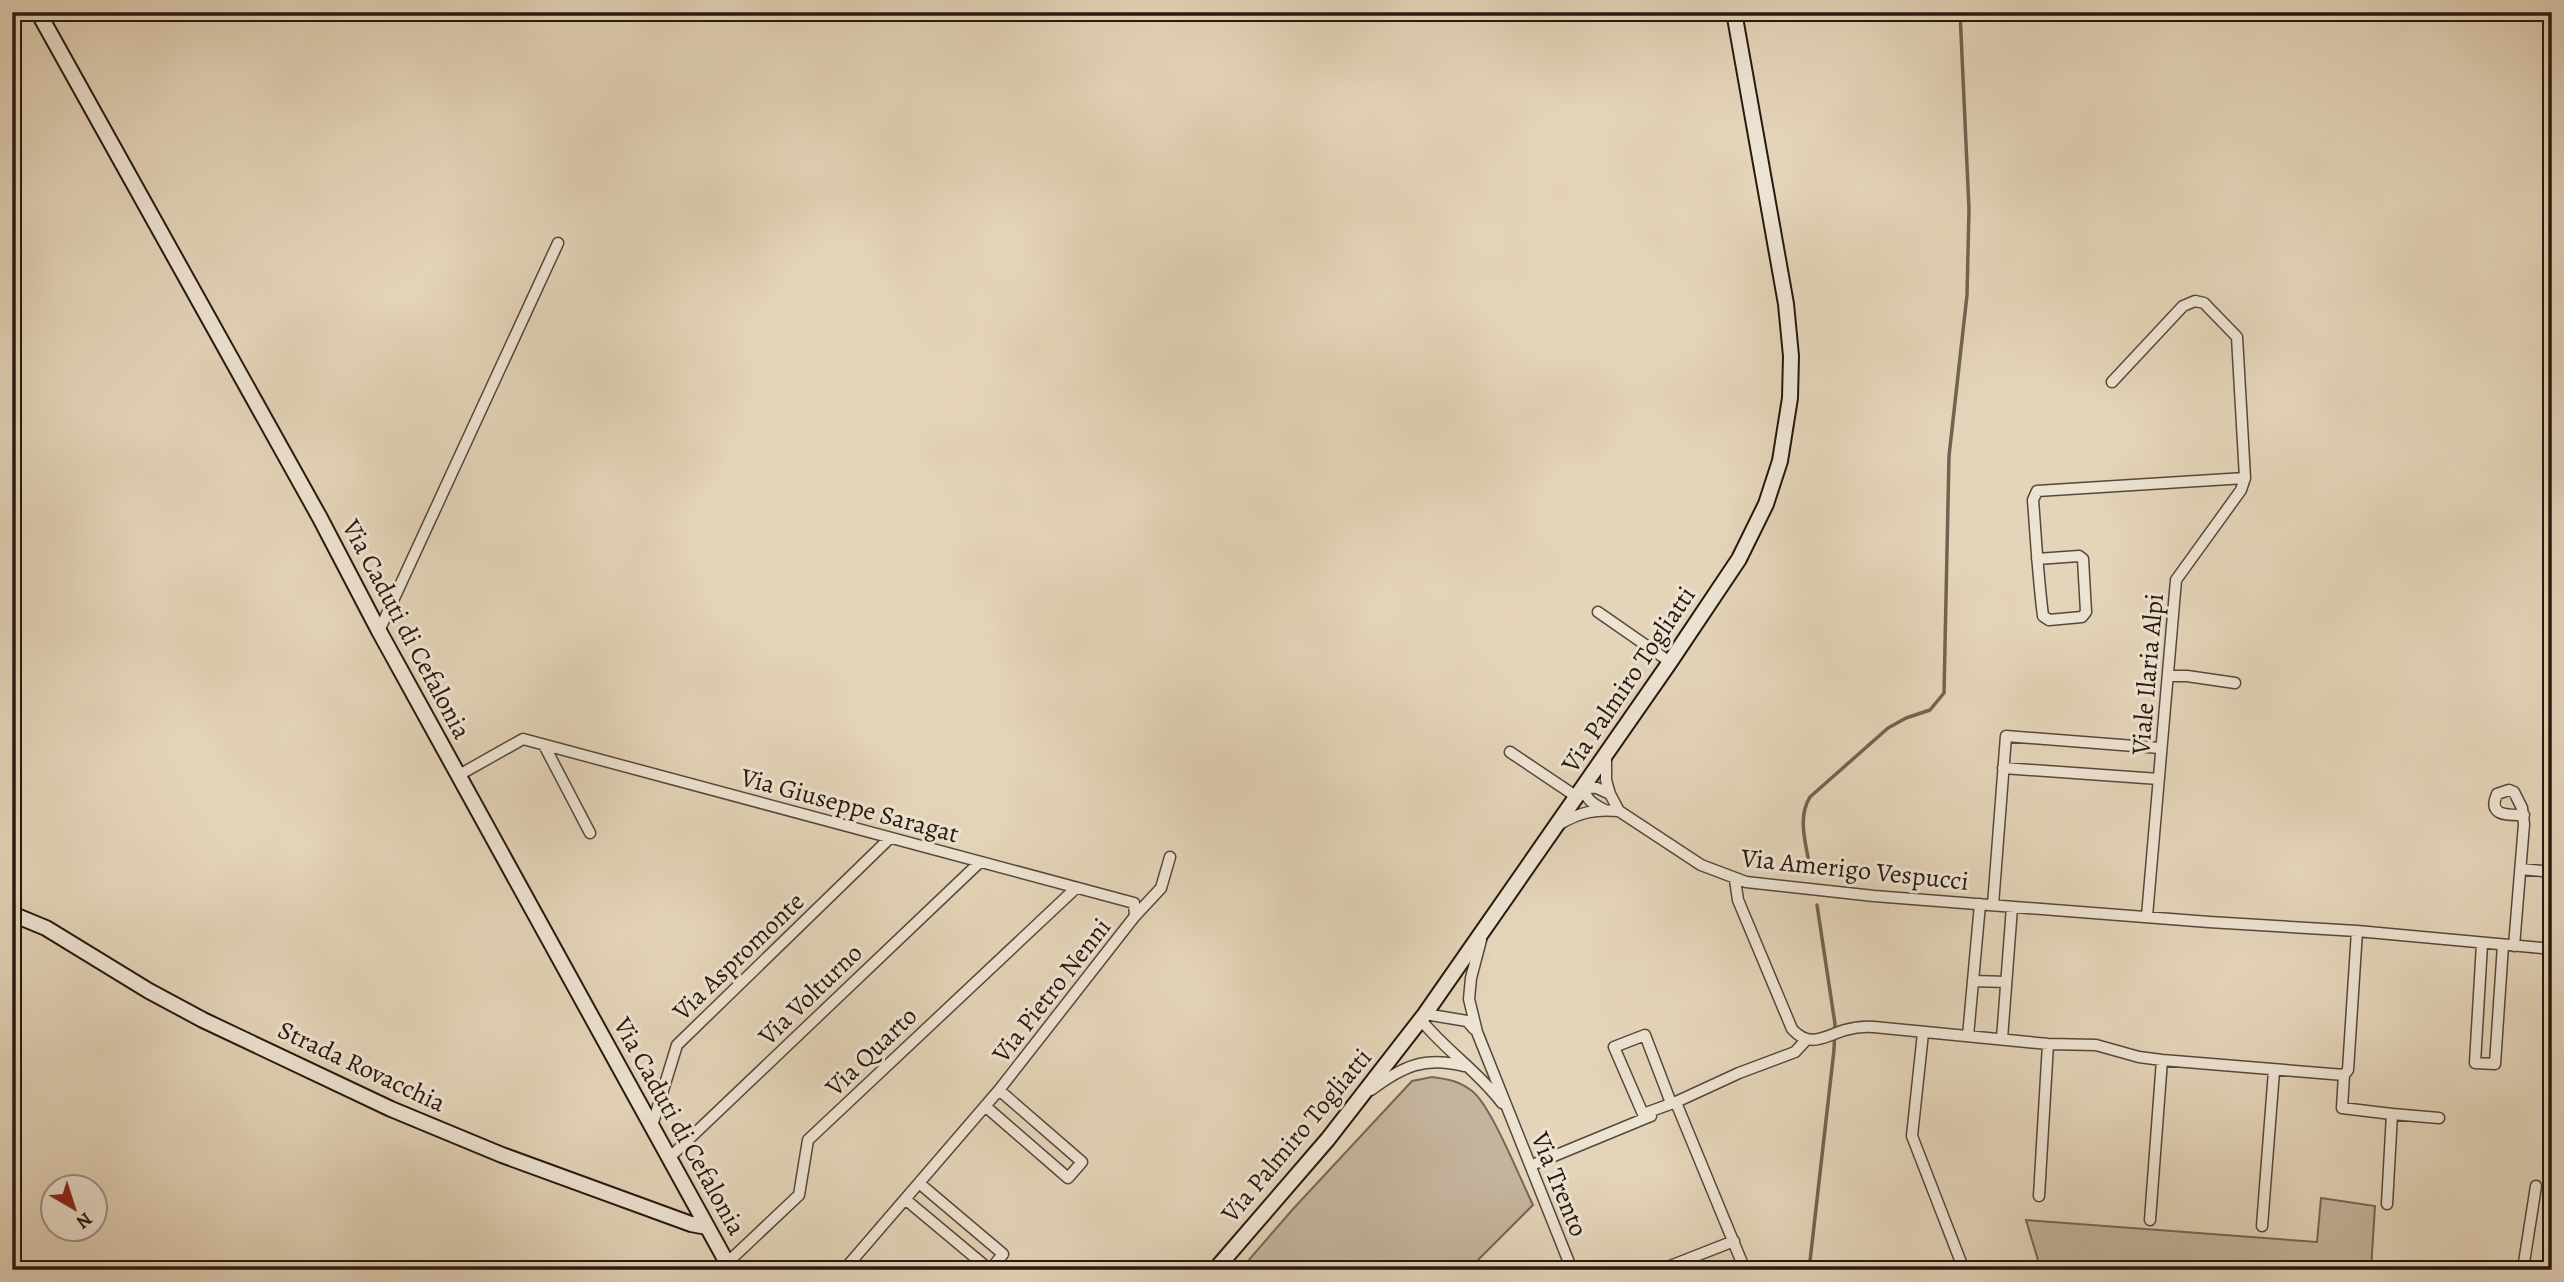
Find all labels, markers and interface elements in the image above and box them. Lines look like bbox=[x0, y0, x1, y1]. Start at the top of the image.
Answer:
street label: Via Caduti di Cefalonia bbox=[333, 512, 479, 745]
street label: Via Palmiro Togliatti bbox=[1553, 579, 1704, 780]
street label: Viale Ilaria Alpi bbox=[2123, 592, 2172, 757]
street label: Via Giuseppe Saragat bbox=[736, 759, 963, 852]
street label: Via Amerigo Vespucci bbox=[1738, 840, 1970, 899]
street label: Via Aspromonte bbox=[664, 885, 812, 1029]
street label: Via Pietro Nenni bbox=[983, 911, 1119, 1071]
street label: Via Volturno bbox=[750, 936, 870, 1054]
street label: Via Quarto bbox=[817, 999, 925, 1105]
street label: Via Caduti di Cefalonia bbox=[605, 1010, 754, 1242]
street label: Strada Rovacchia bbox=[272, 1012, 451, 1121]
street label: Via Palmiro Togliatti bbox=[1212, 1041, 1380, 1231]
street label: Via Trento bbox=[1522, 1126, 1596, 1242]
north arrow bbox=[38, 1174, 108, 1244]
text: N bbox=[70, 1206, 98, 1235]

